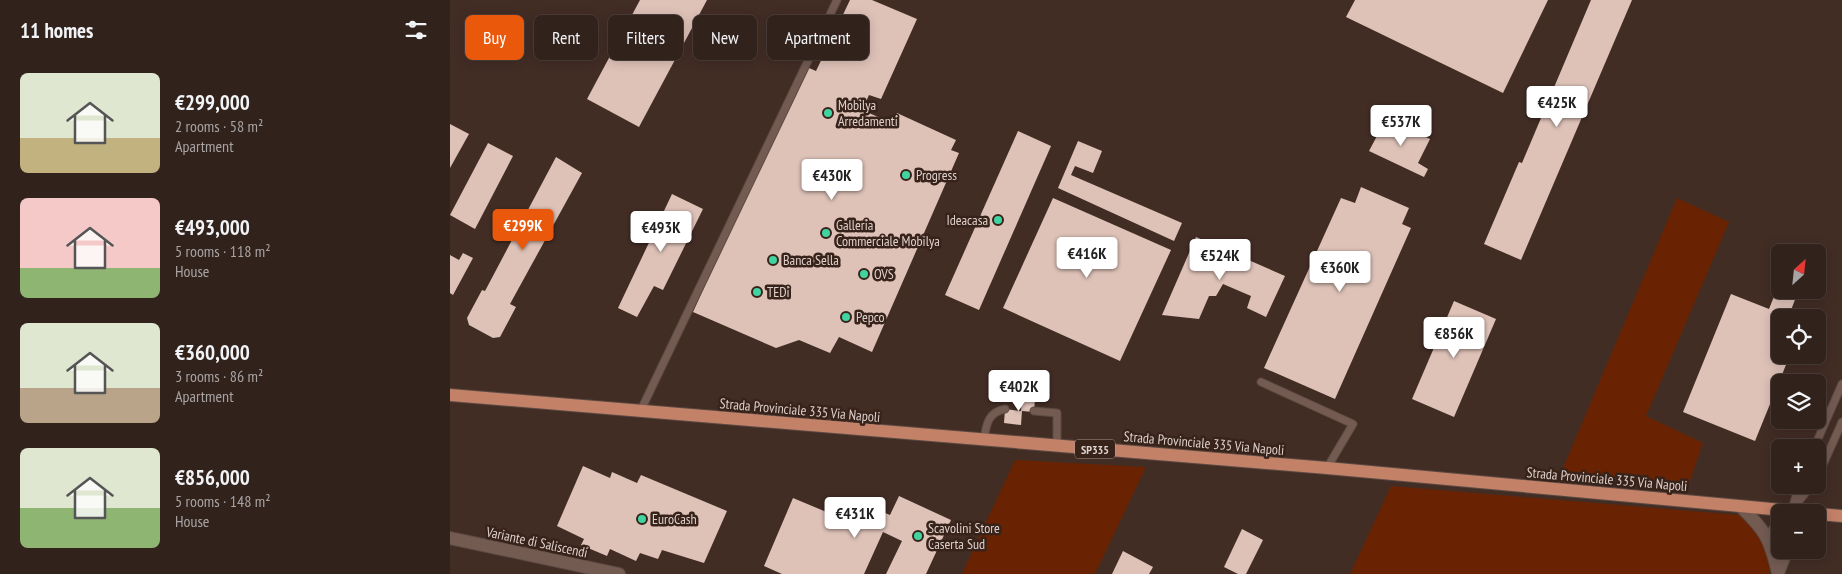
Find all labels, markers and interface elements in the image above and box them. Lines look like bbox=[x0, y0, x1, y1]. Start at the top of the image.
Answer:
chip: Buy bbox=[465, 15, 524, 60]
chip: Rent bbox=[534, 15, 598, 60]
chip: Filters bbox=[608, 15, 683, 60]
chip: New bbox=[693, 15, 757, 60]
chip: Apartment bbox=[767, 15, 869, 60]
icon: filters bbox=[402, 16, 430, 44]
text: 11 homes bbox=[20, 17, 93, 44]
pin: €425K bbox=[1522, 86, 1592, 128]
text: €299,000 bbox=[175, 89, 250, 116]
text: €425K bbox=[1538, 92, 1576, 112]
icon: home bbox=[60, 93, 120, 153]
place label: Mobilya Arredamenti bbox=[838, 96, 898, 130]
pin: €537K bbox=[1366, 104, 1436, 147]
marker: Mobilya Arredamenti bbox=[822, 107, 834, 119]
text: €537K bbox=[1382, 111, 1420, 131]
text: 2 rooms · 58 m² bbox=[175, 116, 263, 136]
text: Apartment bbox=[175, 136, 234, 156]
pin: €430K bbox=[797, 158, 867, 201]
text: €430K bbox=[813, 165, 851, 185]
place label: Progress bbox=[916, 166, 957, 184]
marker: Progress bbox=[900, 169, 912, 181]
pin: €299K bbox=[488, 208, 558, 251]
pin: €493K bbox=[626, 210, 696, 253]
place label: Ideacasa bbox=[946, 211, 988, 229]
text: €493,000 bbox=[175, 214, 250, 241]
marker: Ideacasa bbox=[992, 214, 1004, 226]
text: €299K bbox=[504, 215, 542, 235]
place label: Galleria Commerciale Mobilya bbox=[836, 216, 940, 250]
text: €493K bbox=[642, 217, 680, 237]
icon: home bbox=[60, 218, 120, 278]
marker: Galleria Commerciale Mobilya bbox=[820, 227, 832, 239]
pin: €416K bbox=[1052, 236, 1122, 279]
pin: €524K bbox=[1185, 238, 1255, 281]
text: 5 rooms · 118 m² bbox=[175, 241, 271, 261]
text: €416K bbox=[1068, 243, 1106, 263]
north arrow bbox=[1771, 244, 1826, 299]
map controls bbox=[1771, 244, 1826, 559]
text: €524K bbox=[1201, 245, 1239, 265]
pin: €360K bbox=[1305, 250, 1375, 293]
place label: Banca Sella bbox=[783, 251, 839, 269]
marker: Banca Sella bbox=[767, 254, 779, 266]
text: €360K bbox=[1321, 257, 1359, 277]
text: House bbox=[175, 261, 209, 281]
place label: OVS bbox=[874, 265, 894, 283]
marker: OVS bbox=[858, 268, 870, 280]
place label: TEDi bbox=[767, 283, 790, 301]
marker: TEDi bbox=[751, 286, 763, 298]
place label: Pepco bbox=[856, 308, 885, 326]
button: locate bbox=[1771, 309, 1826, 364]
marker: Pepco bbox=[840, 311, 852, 323]
pin: €856K bbox=[1419, 316, 1489, 359]
text: €856K bbox=[1435, 323, 1473, 343]
text: €360,000 bbox=[175, 339, 250, 366]
icon: home bbox=[60, 343, 120, 403]
text: 3 rooms · 86 m² bbox=[175, 366, 263, 386]
pin: €402K bbox=[984, 370, 1054, 412]
button: layers bbox=[1771, 374, 1826, 429]
text: €402K bbox=[1000, 376, 1038, 396]
text: Apartment bbox=[175, 386, 234, 406]
street label: Strada Provinciale 335 Via Napoli bbox=[719, 394, 881, 426]
street label: Strada Provinciale 335 Via Napoli bbox=[1123, 427, 1285, 459]
road number: SP335 bbox=[1075, 439, 1115, 458]
button: + bbox=[1771, 439, 1826, 494]
street label: Strada Provinciale 335 Via Napoli bbox=[1526, 463, 1688, 495]
text: €856,000 bbox=[175, 464, 250, 491]
icon: home bbox=[60, 468, 120, 528]
text: 5 rooms · 148 m² bbox=[175, 491, 271, 511]
pin: €431K bbox=[820, 496, 890, 539]
text: €431K bbox=[836, 503, 874, 523]
button: − bbox=[1771, 504, 1826, 559]
place label: EuroCash bbox=[652, 510, 697, 528]
text: House bbox=[175, 511, 209, 531]
marker: EuroCash bbox=[636, 513, 648, 525]
place label: Scavolini Store Caserta Sud bbox=[928, 519, 1000, 553]
street label: Variante di Saliscendi bbox=[484, 522, 589, 562]
marker: Scavolini Store Caserta Sud bbox=[912, 530, 924, 542]

